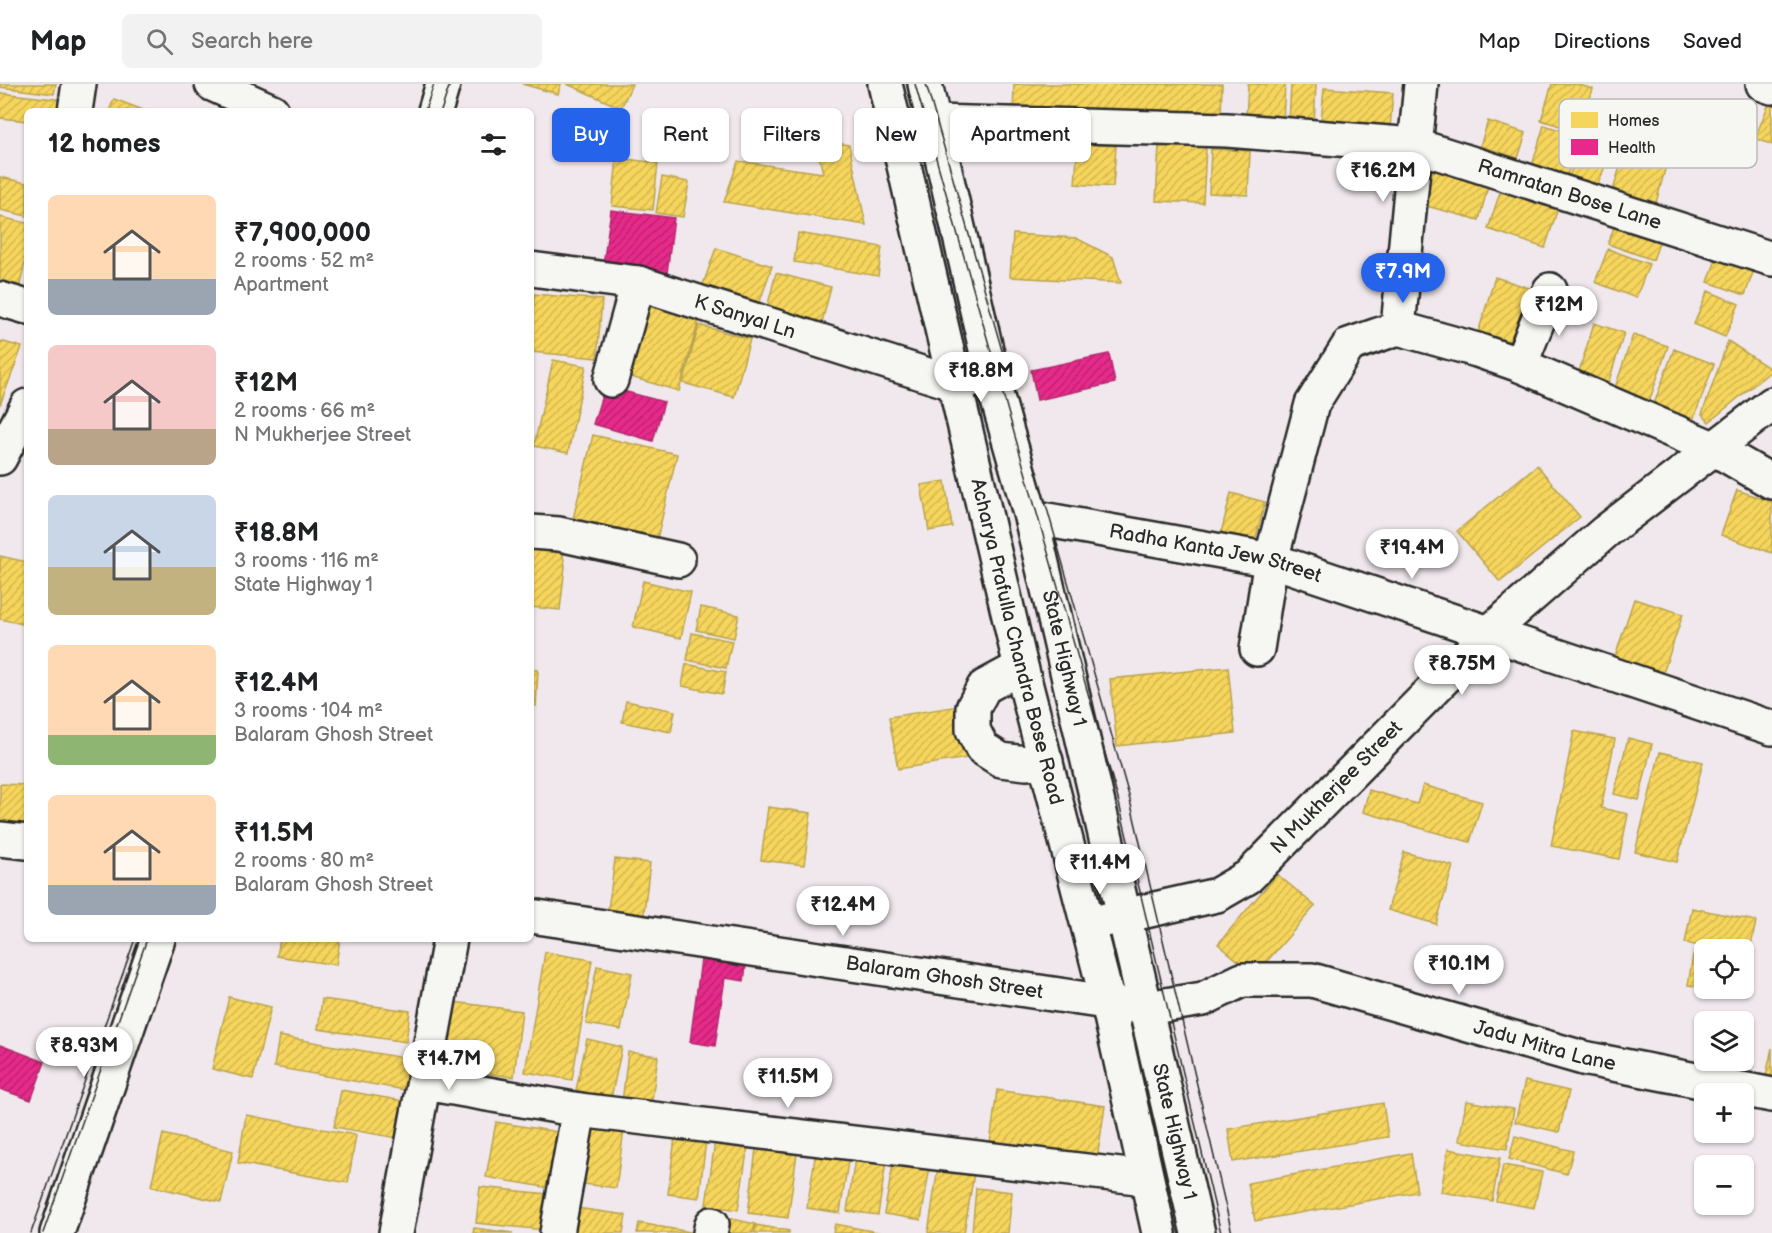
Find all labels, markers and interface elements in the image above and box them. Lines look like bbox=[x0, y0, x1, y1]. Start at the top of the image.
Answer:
search box bbox=[122, 14, 542, 68]
text: Map bbox=[30, 25, 86, 58]
icon: search bbox=[143, 25, 176, 58]
text: Search here bbox=[191, 28, 313, 55]
text: Map bbox=[1478, 29, 1521, 54]
text: Directions bbox=[1554, 29, 1650, 54]
text: Saved bbox=[1683, 29, 1742, 54]
legend bbox=[1559, 99, 1757, 168]
chip: Buy bbox=[552, 108, 630, 162]
chip: Rent bbox=[642, 108, 729, 162]
chip: Filters bbox=[741, 108, 842, 162]
chip: New bbox=[854, 108, 938, 162]
chip: Apartment bbox=[950, 108, 1091, 162]
text: Homes bbox=[1608, 112, 1660, 131]
icon: filters bbox=[477, 128, 510, 161]
text: 12 homes bbox=[48, 129, 160, 160]
text: Health bbox=[1608, 139, 1656, 158]
pin: ₹16.2M bbox=[1334, 152, 1432, 203]
street label: Ramratan Bose Lane bbox=[1475, 154, 1665, 235]
text: ₹16.2M bbox=[1350, 159, 1416, 183]
text: ₹7,900,000 bbox=[234, 218, 371, 249]
icon: home bbox=[96, 219, 168, 291]
text: 2 rooms · 52 m² bbox=[234, 249, 374, 273]
pin: ₹7.9M bbox=[1361, 253, 1445, 304]
text: ₹7.9M bbox=[1375, 260, 1431, 284]
text: Apartment bbox=[234, 273, 329, 297]
pin: ₹12M bbox=[1523, 286, 1595, 337]
street label: K Sanyal Ln bbox=[691, 290, 799, 344]
text: ₹12M bbox=[1534, 293, 1584, 317]
pin: ₹18.8M bbox=[932, 352, 1030, 403]
text: ₹18.8M bbox=[948, 359, 1014, 383]
text: ₹12M bbox=[234, 368, 298, 399]
icon: home bbox=[96, 369, 168, 441]
text: 2 rooms · 66 m² bbox=[234, 399, 375, 423]
text: N Mukherjee Street bbox=[234, 423, 411, 447]
street label: Acharya Prafulla Chandra Bose Road bbox=[965, 476, 1068, 807]
text: ₹18.8M bbox=[234, 518, 319, 549]
icon: home bbox=[96, 519, 168, 591]
street label: Radha Kanta Jew Street bbox=[1107, 519, 1325, 588]
pin: ₹19.4M bbox=[1363, 529, 1461, 580]
text: ₹19.4M bbox=[1380, 536, 1445, 560]
text: 3 rooms · 116 m² bbox=[234, 549, 379, 573]
text: State Highway 1 bbox=[234, 573, 373, 597]
street label: State Highway 1 bbox=[1037, 588, 1092, 729]
pin: ₹8.75M bbox=[1413, 645, 1511, 696]
text: ₹8.75M bbox=[1428, 652, 1496, 676]
text: ₹12.4M bbox=[234, 668, 319, 699]
icon: home bbox=[96, 669, 168, 741]
text: 3 rooms · 104 m² bbox=[234, 699, 383, 723]
street label: N Mukherjee Street bbox=[1266, 716, 1407, 859]
text: Balaram Ghosh Street bbox=[234, 723, 433, 747]
text: ₹11.5M bbox=[234, 818, 314, 849]
icon: home bbox=[96, 819, 168, 891]
pin: ₹11.4M bbox=[1051, 844, 1149, 895]
text: 2 rooms · 80 m² bbox=[234, 849, 374, 873]
text: ₹11.4M bbox=[1069, 851, 1131, 875]
text: Balaram Ghosh Street bbox=[234, 873, 433, 897]
pin: ₹12.4M bbox=[794, 886, 892, 937]
text: ₹12.4M bbox=[810, 893, 876, 917]
map controls bbox=[1694, 939, 1754, 1215]
button: locate bbox=[1694, 939, 1754, 999]
pin: ₹10.1M bbox=[1410, 945, 1508, 996]
street label: Balaram Ghosh Street bbox=[844, 951, 1045, 1004]
text: ₹10.1M bbox=[1428, 952, 1490, 976]
button: layers bbox=[1694, 1011, 1754, 1071]
street label: Jadu Mitra Lane bbox=[1471, 1015, 1618, 1076]
pin: ₹8.93M bbox=[35, 1027, 133, 1078]
text: ₹8.93M bbox=[50, 1034, 118, 1058]
pin: ₹14.7M bbox=[400, 1040, 498, 1091]
text: ₹14.7M bbox=[417, 1047, 481, 1071]
pin: ₹11.5M bbox=[739, 1058, 837, 1109]
street label: State Highway 1 bbox=[1147, 1061, 1202, 1202]
text: ₹11.5M bbox=[757, 1065, 819, 1089]
button: + bbox=[1694, 1083, 1754, 1143]
button: − bbox=[1694, 1155, 1754, 1215]

